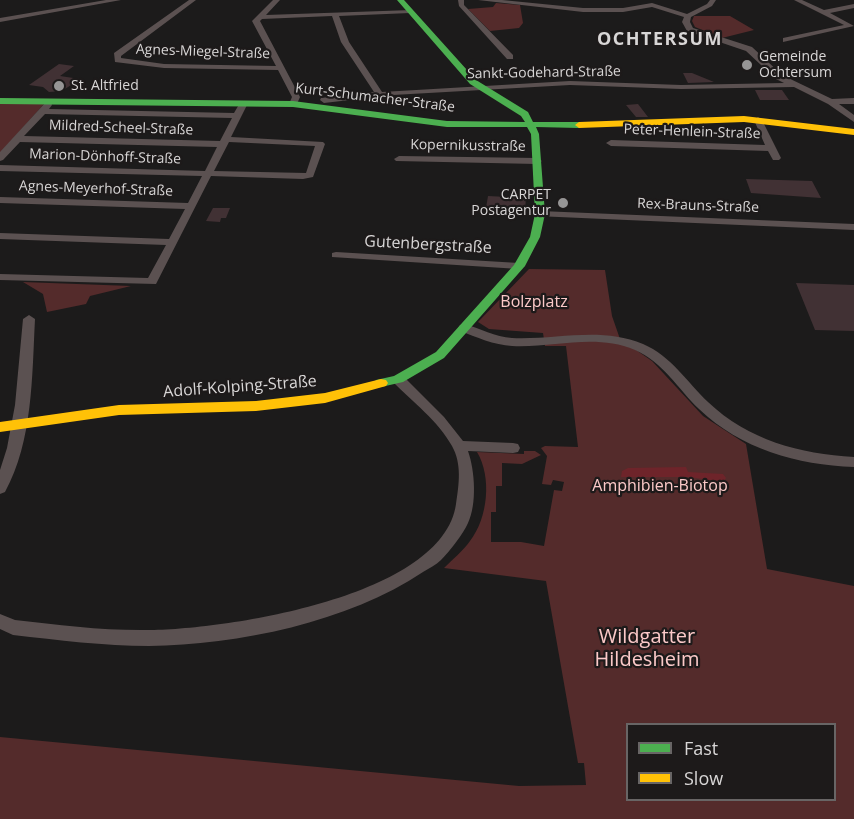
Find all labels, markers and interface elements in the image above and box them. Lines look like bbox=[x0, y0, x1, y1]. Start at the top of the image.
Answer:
district label: OCHTERSUM bbox=[597, 29, 723, 51]
street label: Agnes-Miegel-Straße bbox=[136, 41, 270, 63]
place label: Gemeinde Ochtersum bbox=[759, 49, 832, 82]
marker: Gemeinde Ochtersum bbox=[740, 58, 754, 72]
street label: Sankt-Godehard-Straße bbox=[467, 63, 621, 83]
place label: St. Altfried bbox=[71, 78, 139, 94]
marker: St. Altfried bbox=[52, 79, 66, 93]
street label: Kurt-Schumacher-Straße bbox=[294, 80, 456, 116]
street label: Mildred-Scheel-Straße bbox=[49, 117, 193, 139]
street label: Peter-Henlein-Straße bbox=[623, 121, 761, 143]
street label: Kopernikusstraße bbox=[410, 137, 526, 155]
street label: Marion-Dönhoff-Straße bbox=[29, 146, 181, 168]
street label: Agnes-Meyerhof-Straße bbox=[19, 178, 173, 200]
place label: CARPET Postagentur bbox=[471, 187, 551, 220]
street label: Rex-Brauns-Straße bbox=[637, 195, 759, 217]
marker: CARPET Postagentur bbox=[556, 196, 570, 210]
street label: Gutenbergstraße bbox=[364, 232, 492, 258]
park label: Bolzplatz bbox=[500, 292, 568, 312]
street label: Adolf-Kolping-Straße bbox=[163, 372, 317, 402]
park label: Amphibien-Biotop bbox=[592, 476, 728, 496]
park label: Wildgatter Hildesheim bbox=[595, 625, 699, 672]
legend bbox=[626, 723, 836, 801]
text: Fast bbox=[684, 736, 718, 760]
text: Slow bbox=[684, 766, 723, 790]

